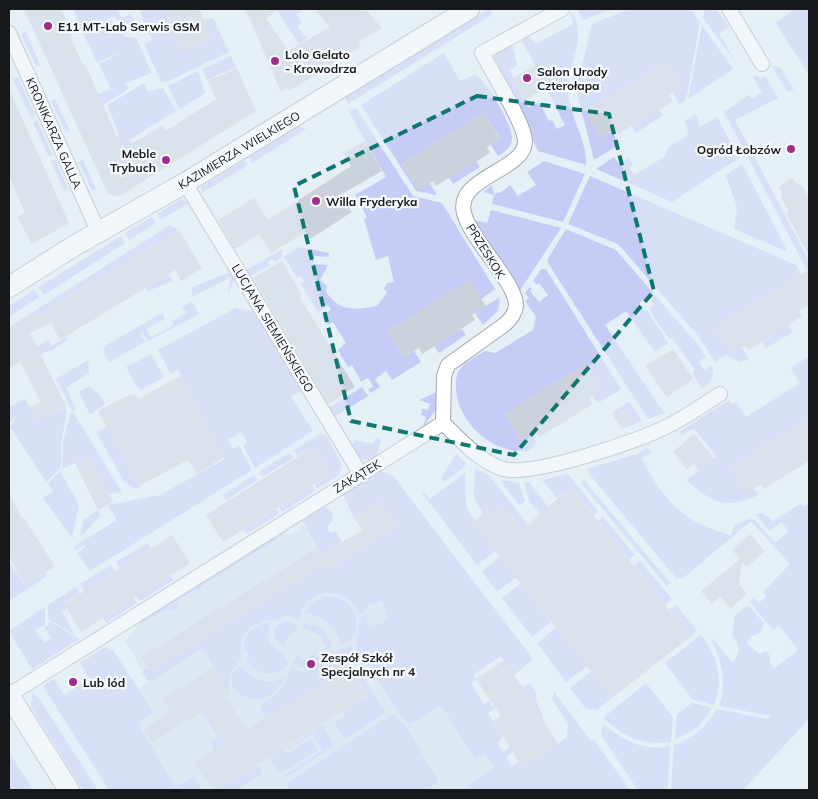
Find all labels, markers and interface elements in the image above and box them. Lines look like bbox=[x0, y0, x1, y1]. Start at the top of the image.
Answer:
place label: E11 MT-Lab Serwis GSM bbox=[58, 19, 200, 34]
marker: E11 MT-Lab Serwis GSM bbox=[42, 20, 54, 32]
place label: Lolo Gelato - Krowodrza bbox=[285, 47, 357, 76]
marker: Lolo Gelato - Krowodrza bbox=[269, 55, 281, 67]
place label: Salon Urody Czterołapa bbox=[537, 64, 608, 93]
marker: Salon Urody Czterołapa bbox=[521, 72, 533, 84]
street label: KRONIKARZA GALLA bbox=[23, 75, 85, 191]
street label: KAZIMIERZA WIELKIEGO bbox=[175, 108, 303, 192]
place label: Ogród Łobzów bbox=[697, 142, 781, 157]
marker: Ogród Łobzów bbox=[785, 143, 797, 155]
place label: Meble Trybuch bbox=[110, 146, 156, 175]
marker: Meble Trybuch bbox=[160, 154, 172, 166]
place label: Willa Fryderyka bbox=[326, 194, 417, 209]
marker: Willa Fryderyka bbox=[310, 195, 322, 207]
street label: PRZESKOK bbox=[463, 221, 509, 282]
street label: LUCJANA SIEMIEŃSKIEGO bbox=[229, 261, 317, 395]
street label: ZAKĄTEK bbox=[330, 456, 384, 496]
place label: Zespół Szkół Specjalnych nr 4 bbox=[321, 650, 415, 679]
marker: Zespół Szkół Specjalnych nr 4 bbox=[305, 658, 317, 670]
place label: Lub lód bbox=[83, 675, 125, 690]
marker: Lub lód bbox=[67, 676, 79, 688]

